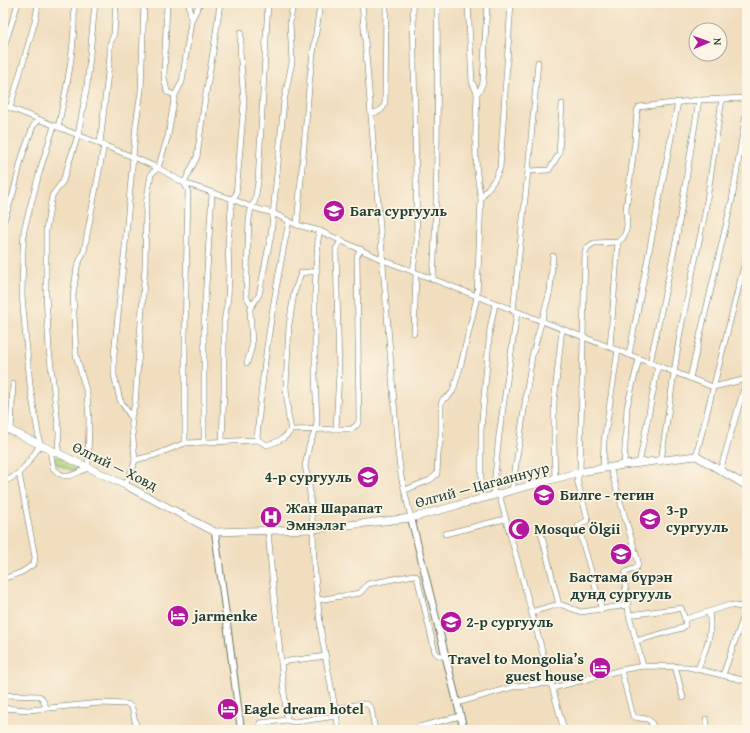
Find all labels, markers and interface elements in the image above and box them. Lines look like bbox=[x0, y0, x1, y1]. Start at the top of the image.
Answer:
north arrow bbox=[688, 22, 728, 62]
text: N bbox=[710, 38, 726, 46]
school or university icon: Бага сургууль bbox=[321, 198, 347, 224]
place label: Бага сургууль bbox=[350, 200, 447, 221]
street label: Өлгий — Ховд bbox=[69, 436, 161, 495]
street label: Өлгий — Цагааннуур bbox=[412, 457, 551, 513]
school or university icon: 4-р сургууль bbox=[355, 464, 381, 490]
place label: 4-р сургууль bbox=[265, 466, 352, 487]
school or university icon: Билге - тегин bbox=[531, 482, 557, 508]
place label: Билге - тегин bbox=[560, 484, 654, 505]
place label: Жан Шарапат Эмнэлэг bbox=[285, 497, 383, 535]
place label: 3-р сургууль bbox=[666, 499, 729, 537]
hospital icon: Жан Шарапат Эмнэлэг bbox=[258, 504, 284, 530]
school or university icon: 3-р сургууль bbox=[637, 506, 663, 532]
mosque icon: Mosque Ölgii bbox=[506, 516, 532, 542]
place label: Mosque Ölgii bbox=[534, 518, 621, 539]
school or university icon: Бастама бүрэн дунд сургууль bbox=[608, 541, 634, 567]
place label: Бастама бүрэн дунд сургууль bbox=[569, 566, 673, 604]
hotel icon: jarmenke bbox=[165, 603, 191, 629]
place label: jarmenke bbox=[191, 605, 258, 626]
school or university icon: 2-р сургууль bbox=[438, 609, 464, 635]
place label: 2-р сургууль bbox=[466, 611, 554, 632]
place label: Travel to Mongolia’s guest house bbox=[448, 648, 584, 686]
hotel icon: Travel to Mongolia’s guest house bbox=[587, 655, 613, 681]
hotel icon: Eagle dream hotel bbox=[215, 696, 241, 722]
place label: Eagle dream hotel bbox=[244, 698, 364, 719]

